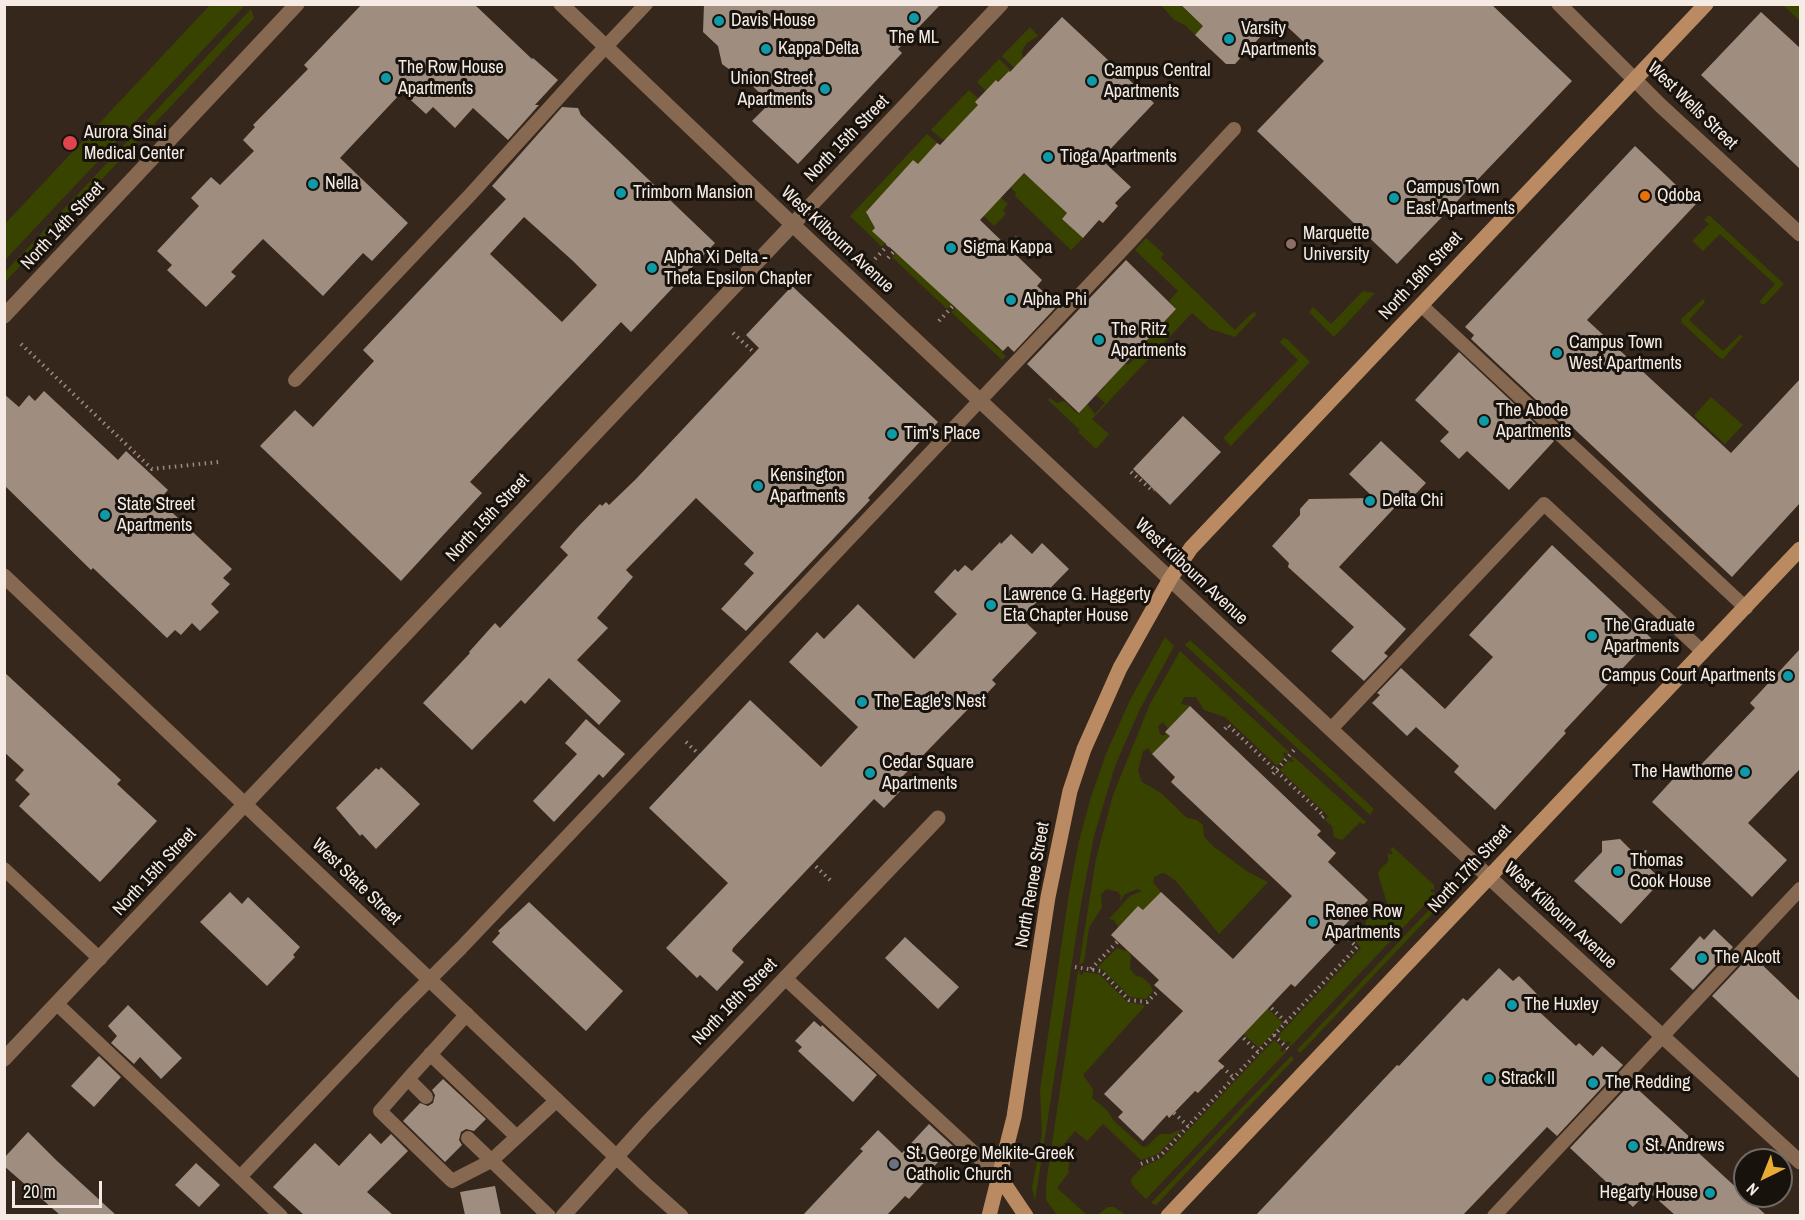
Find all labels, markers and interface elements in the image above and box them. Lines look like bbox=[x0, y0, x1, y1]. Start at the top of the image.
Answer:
place label: Davis House bbox=[731, 10, 815, 32]
marker: The ML bbox=[907, 11, 921, 25]
marker: Davis House bbox=[712, 14, 726, 28]
place label: Varsity Apartments bbox=[1241, 18, 1316, 60]
place label: The ML bbox=[889, 27, 939, 49]
marker: Varsity Apartments bbox=[1222, 32, 1236, 46]
place label: Kappa Delta bbox=[778, 38, 859, 60]
marker: Kappa Delta bbox=[759, 42, 773, 56]
place label: The Row House Apartments bbox=[398, 57, 504, 100]
street label: West Wells Street bbox=[1642, 58, 1742, 154]
place label: Campus Central Apartments bbox=[1104, 60, 1211, 103]
place label: Union Street Apartments bbox=[730, 68, 813, 110]
marker: The Row House Apartments bbox=[379, 71, 393, 85]
marker: Campus Central Apartments bbox=[1085, 74, 1099, 88]
marker: Union Street Apartments bbox=[818, 82, 832, 96]
street label: North 15th Street bbox=[800, 91, 894, 187]
place label: Aurora Sinai Medical Center bbox=[84, 122, 184, 164]
marker: Aurora Sinai Medical Center bbox=[61, 134, 79, 152]
place label: Tioga Apartments bbox=[1060, 146, 1177, 168]
marker: Tioga Apartments bbox=[1041, 150, 1055, 164]
place label: Nella bbox=[325, 173, 359, 195]
marker: Nella bbox=[306, 177, 320, 191]
place label: Campus Town East Apartments bbox=[1406, 177, 1515, 219]
street label: North 14th Street bbox=[17, 178, 109, 274]
place label: Trimborn Mansion bbox=[633, 182, 753, 204]
street label: West Kilbourn Avenue bbox=[776, 182, 898, 298]
place label: Qdoba bbox=[1657, 185, 1701, 207]
marker: Trimborn Mansion bbox=[614, 186, 628, 200]
marker: Qdoba bbox=[1638, 189, 1652, 203]
marker: Campus Town East Apartments bbox=[1387, 191, 1401, 205]
place label: Marquette University bbox=[1303, 223, 1369, 266]
street label: North 16th Street bbox=[1375, 228, 1467, 324]
place label: Sigma Kappa bbox=[963, 237, 1052, 259]
marker: Marquette University bbox=[1284, 237, 1298, 251]
marker: Sigma Kappa bbox=[944, 241, 958, 255]
place label: Alpha Xi Delta - Theta Epsilon Chapter bbox=[664, 247, 812, 290]
marker: Alpha Xi Delta - Theta Epsilon Chapter bbox=[645, 261, 659, 275]
place label: Alpha Phi bbox=[1023, 289, 1087, 311]
marker: Alpha Phi bbox=[1004, 293, 1018, 307]
place label: The Ritz Apartments bbox=[1111, 319, 1186, 362]
place label: Campus Town West Apartments bbox=[1569, 332, 1682, 374]
marker: The Ritz Apartments bbox=[1092, 333, 1106, 347]
marker: Campus Town West Apartments bbox=[1550, 346, 1564, 360]
place label: The Abode Apartments bbox=[1496, 400, 1571, 442]
marker: The Abode Apartments bbox=[1477, 414, 1491, 428]
place label: Tim's Place bbox=[904, 423, 980, 445]
marker: Tim's Place bbox=[885, 427, 899, 441]
place label: Kensington Apartments bbox=[770, 465, 845, 508]
street label: North 15th Street bbox=[442, 470, 534, 566]
marker: Kensington Apartments bbox=[751, 479, 765, 493]
place label: Delta Chi bbox=[1382, 490, 1444, 512]
place label: State Street Apartments bbox=[117, 494, 195, 536]
marker: Delta Chi bbox=[1363, 494, 1377, 508]
marker: State Street Apartments bbox=[98, 508, 112, 522]
street label: West Kilbourn Avenue bbox=[1130, 514, 1252, 630]
place label: Lawrence G. Haggerty Eta Chapter House bbox=[1003, 584, 1151, 626]
marker: Lawrence G. Haggerty Eta Chapter House bbox=[984, 598, 998, 612]
place label: The Graduate Apartments bbox=[1604, 615, 1695, 658]
marker: The Graduate Apartments bbox=[1585, 629, 1599, 643]
place label: Campus Court Apartments bbox=[1601, 665, 1776, 687]
marker: Campus Court Apartments bbox=[1781, 669, 1795, 683]
place label: The Eagle's Nest bbox=[874, 691, 986, 713]
marker: The Eagle's Nest bbox=[855, 695, 869, 709]
place label: Cedar Square Apartments bbox=[882, 752, 974, 795]
place label: The Hawthorne bbox=[1632, 761, 1733, 783]
marker: The Hawthorne bbox=[1738, 765, 1752, 779]
marker: Cedar Square Apartments bbox=[863, 766, 877, 780]
street label: North Renee Street bbox=[1011, 821, 1055, 949]
street label: North 17th Street bbox=[1424, 821, 1516, 917]
street label: North 15th Street bbox=[109, 824, 201, 920]
street label: West State Street bbox=[307, 834, 405, 930]
place label: Thomas Cook House bbox=[1630, 850, 1711, 892]
street label: West Kilbourn Avenue bbox=[1499, 858, 1621, 974]
marker: Thomas Cook House bbox=[1611, 864, 1625, 878]
place label: Renee Row Apartments bbox=[1325, 901, 1402, 944]
marker: Renee Row Apartments bbox=[1306, 915, 1320, 929]
place label: The Alcott bbox=[1714, 947, 1780, 969]
marker: The Alcott bbox=[1695, 951, 1709, 965]
street label: North 16th Street bbox=[688, 954, 782, 1050]
place label: The Huxley bbox=[1524, 994, 1599, 1016]
marker: The Huxley bbox=[1505, 998, 1519, 1012]
place label: Strack II bbox=[1501, 1068, 1555, 1090]
marker: Strack II bbox=[1482, 1072, 1496, 1086]
place label: The Redding bbox=[1605, 1072, 1690, 1094]
marker: The Redding bbox=[1586, 1076, 1600, 1090]
place label: St. Andrews bbox=[1645, 1135, 1725, 1157]
marker: St. Andrews bbox=[1626, 1139, 1640, 1153]
place label: St. George Melkite-Greek Catholic Church bbox=[906, 1143, 1074, 1186]
north arrow bbox=[1733, 1148, 1793, 1208]
marker: St. George Melkite-Greek Catholic Church bbox=[887, 1157, 901, 1171]
scale bar bbox=[15, 1169, 105, 1207]
text: N bbox=[1741, 1178, 1763, 1201]
text: 20 m bbox=[23, 1179, 56, 1204]
place label: Hegarty House bbox=[1600, 1182, 1698, 1204]
marker: Hegarty House bbox=[1703, 1186, 1717, 1200]

